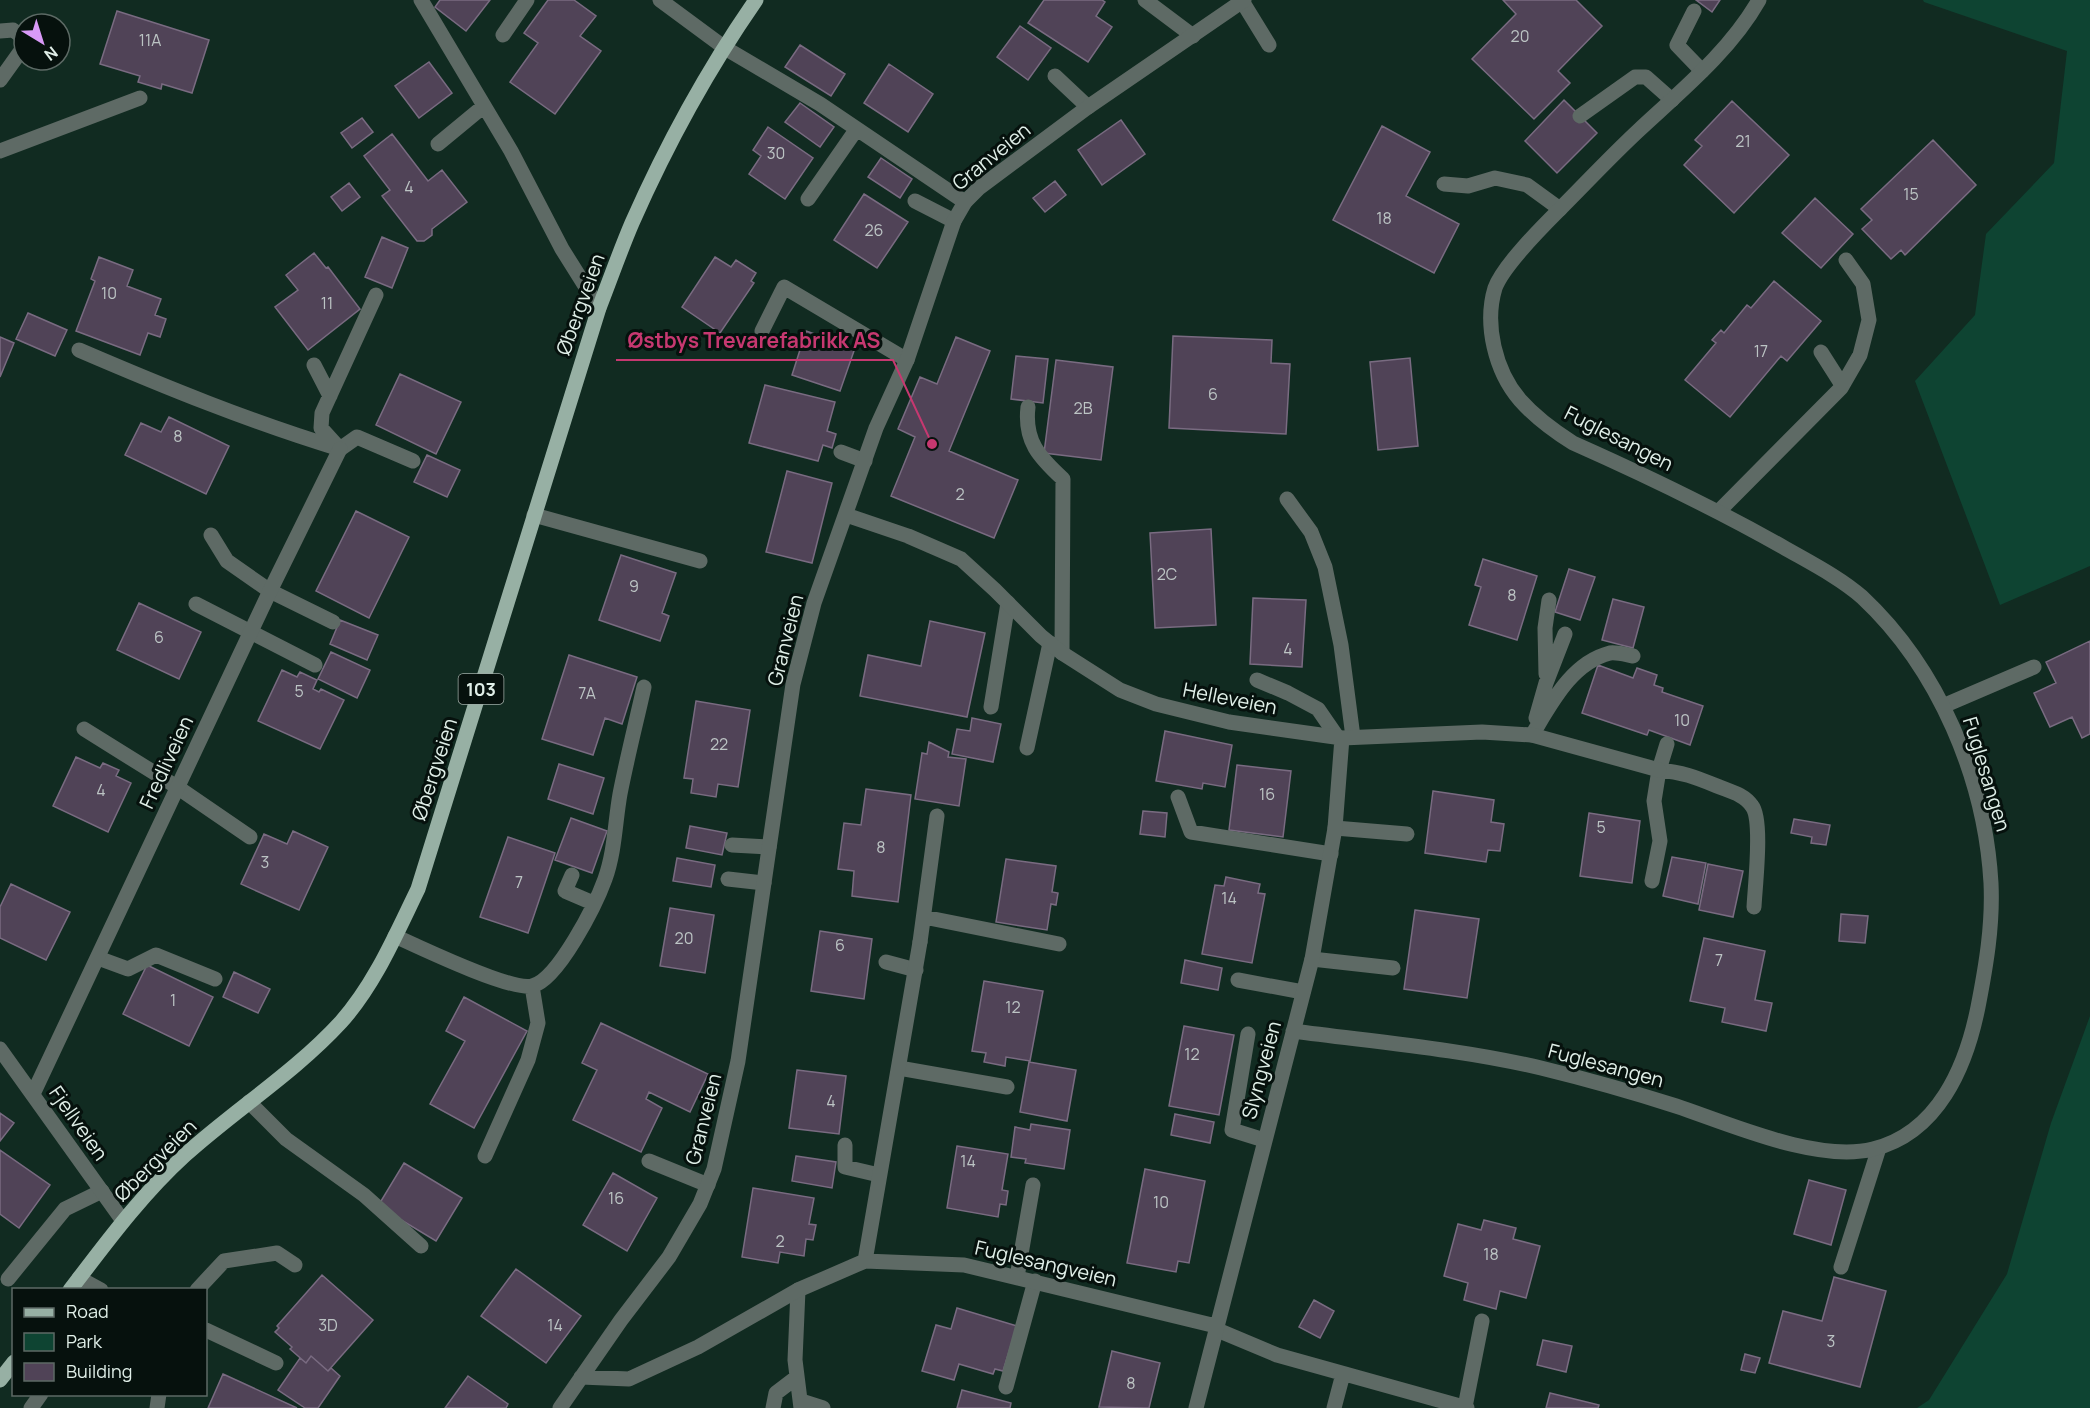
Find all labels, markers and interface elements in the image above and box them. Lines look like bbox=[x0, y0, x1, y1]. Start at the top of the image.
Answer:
north arrow bbox=[12, 12, 72, 72]
house number: 20 bbox=[1511, 25, 1529, 47]
house number: 11A bbox=[139, 29, 161, 51]
text: N bbox=[40, 42, 63, 66]
street label: Granveien bbox=[946, 116, 1036, 196]
house number: 21 bbox=[1735, 130, 1751, 152]
house number: 30 bbox=[767, 142, 785, 164]
house number: 4 bbox=[404, 176, 414, 198]
house number: 15 bbox=[1903, 183, 1919, 205]
house number: 18 bbox=[1376, 207, 1392, 229]
house number: 26 bbox=[864, 219, 884, 241]
street label: Øbergveien bbox=[549, 250, 611, 358]
house number: 10 bbox=[101, 282, 117, 304]
house number: 11 bbox=[321, 292, 333, 314]
callout: Østbys Trevarefabrikk AS bbox=[616, 321, 893, 360]
text: Østbys Trevarefabrikk AS bbox=[628, 326, 880, 354]
house number: 17 bbox=[1754, 340, 1768, 362]
house number: 6 bbox=[1208, 383, 1218, 405]
house number: 2B bbox=[1074, 397, 1093, 419]
street label: Fuglesangen bbox=[1560, 399, 1678, 477]
house number: 8 bbox=[173, 425, 183, 447]
house number: 2 bbox=[955, 483, 965, 505]
house number: 2C bbox=[1157, 563, 1177, 585]
house number: 9 bbox=[629, 575, 639, 597]
house number: 8 bbox=[1507, 584, 1517, 606]
street label: Granveien bbox=[761, 591, 809, 689]
house number: 6 bbox=[154, 626, 164, 648]
house number: 4 bbox=[1283, 638, 1293, 660]
road number: 103 bbox=[458, 674, 504, 704]
street label: Helleveien bbox=[1181, 676, 1279, 720]
house number: 5 bbox=[294, 680, 304, 702]
house number: 7A bbox=[578, 682, 596, 704]
house number: 10 bbox=[1674, 709, 1690, 731]
street label: Fredliveien bbox=[133, 711, 199, 813]
street label: Fuglesangen bbox=[1957, 713, 2017, 835]
street label: Øbergveien bbox=[405, 714, 463, 824]
house number: 22 bbox=[710, 733, 728, 755]
house number: 4 bbox=[96, 779, 106, 801]
house number: 16 bbox=[1259, 783, 1275, 805]
house number: 5 bbox=[1596, 816, 1606, 838]
house number: 8 bbox=[876, 836, 886, 858]
house number: 3 bbox=[261, 851, 269, 873]
house number: 7 bbox=[515, 871, 523, 893]
house number: 14 bbox=[1221, 887, 1237, 909]
house number: 20 bbox=[675, 927, 693, 949]
house number: 6 bbox=[835, 934, 845, 956]
house number: 7 bbox=[1715, 949, 1723, 971]
house number: 1 bbox=[170, 989, 176, 1011]
house number: 12 bbox=[1005, 996, 1021, 1018]
street label: Slyngveien bbox=[1235, 1018, 1287, 1122]
street label: Fuglesangen bbox=[1545, 1037, 1667, 1093]
house number: 12 bbox=[1184, 1043, 1200, 1065]
street label: Granveien bbox=[679, 1070, 727, 1168]
street label: Fjellveien bbox=[43, 1080, 115, 1166]
house number: 4 bbox=[826, 1090, 836, 1112]
street label: Øbergveien bbox=[108, 1113, 202, 1207]
house number: 14 bbox=[960, 1150, 976, 1172]
house number: 16 bbox=[608, 1187, 624, 1209]
house number: 10 bbox=[1153, 1191, 1169, 1213]
house number: 2 bbox=[775, 1230, 785, 1252]
street label: Fuglesangveien bbox=[972, 1234, 1120, 1292]
house number: 18 bbox=[1483, 1243, 1499, 1265]
legend bbox=[12, 1288, 207, 1396]
text: Road bbox=[66, 1299, 109, 1323]
house number: 3D bbox=[318, 1314, 338, 1336]
house number: 14 bbox=[547, 1314, 563, 1336]
text: Park bbox=[66, 1329, 103, 1353]
house number: 3 bbox=[1827, 1330, 1835, 1352]
text: Building bbox=[66, 1359, 132, 1383]
house number: 8 bbox=[1126, 1372, 1136, 1394]

